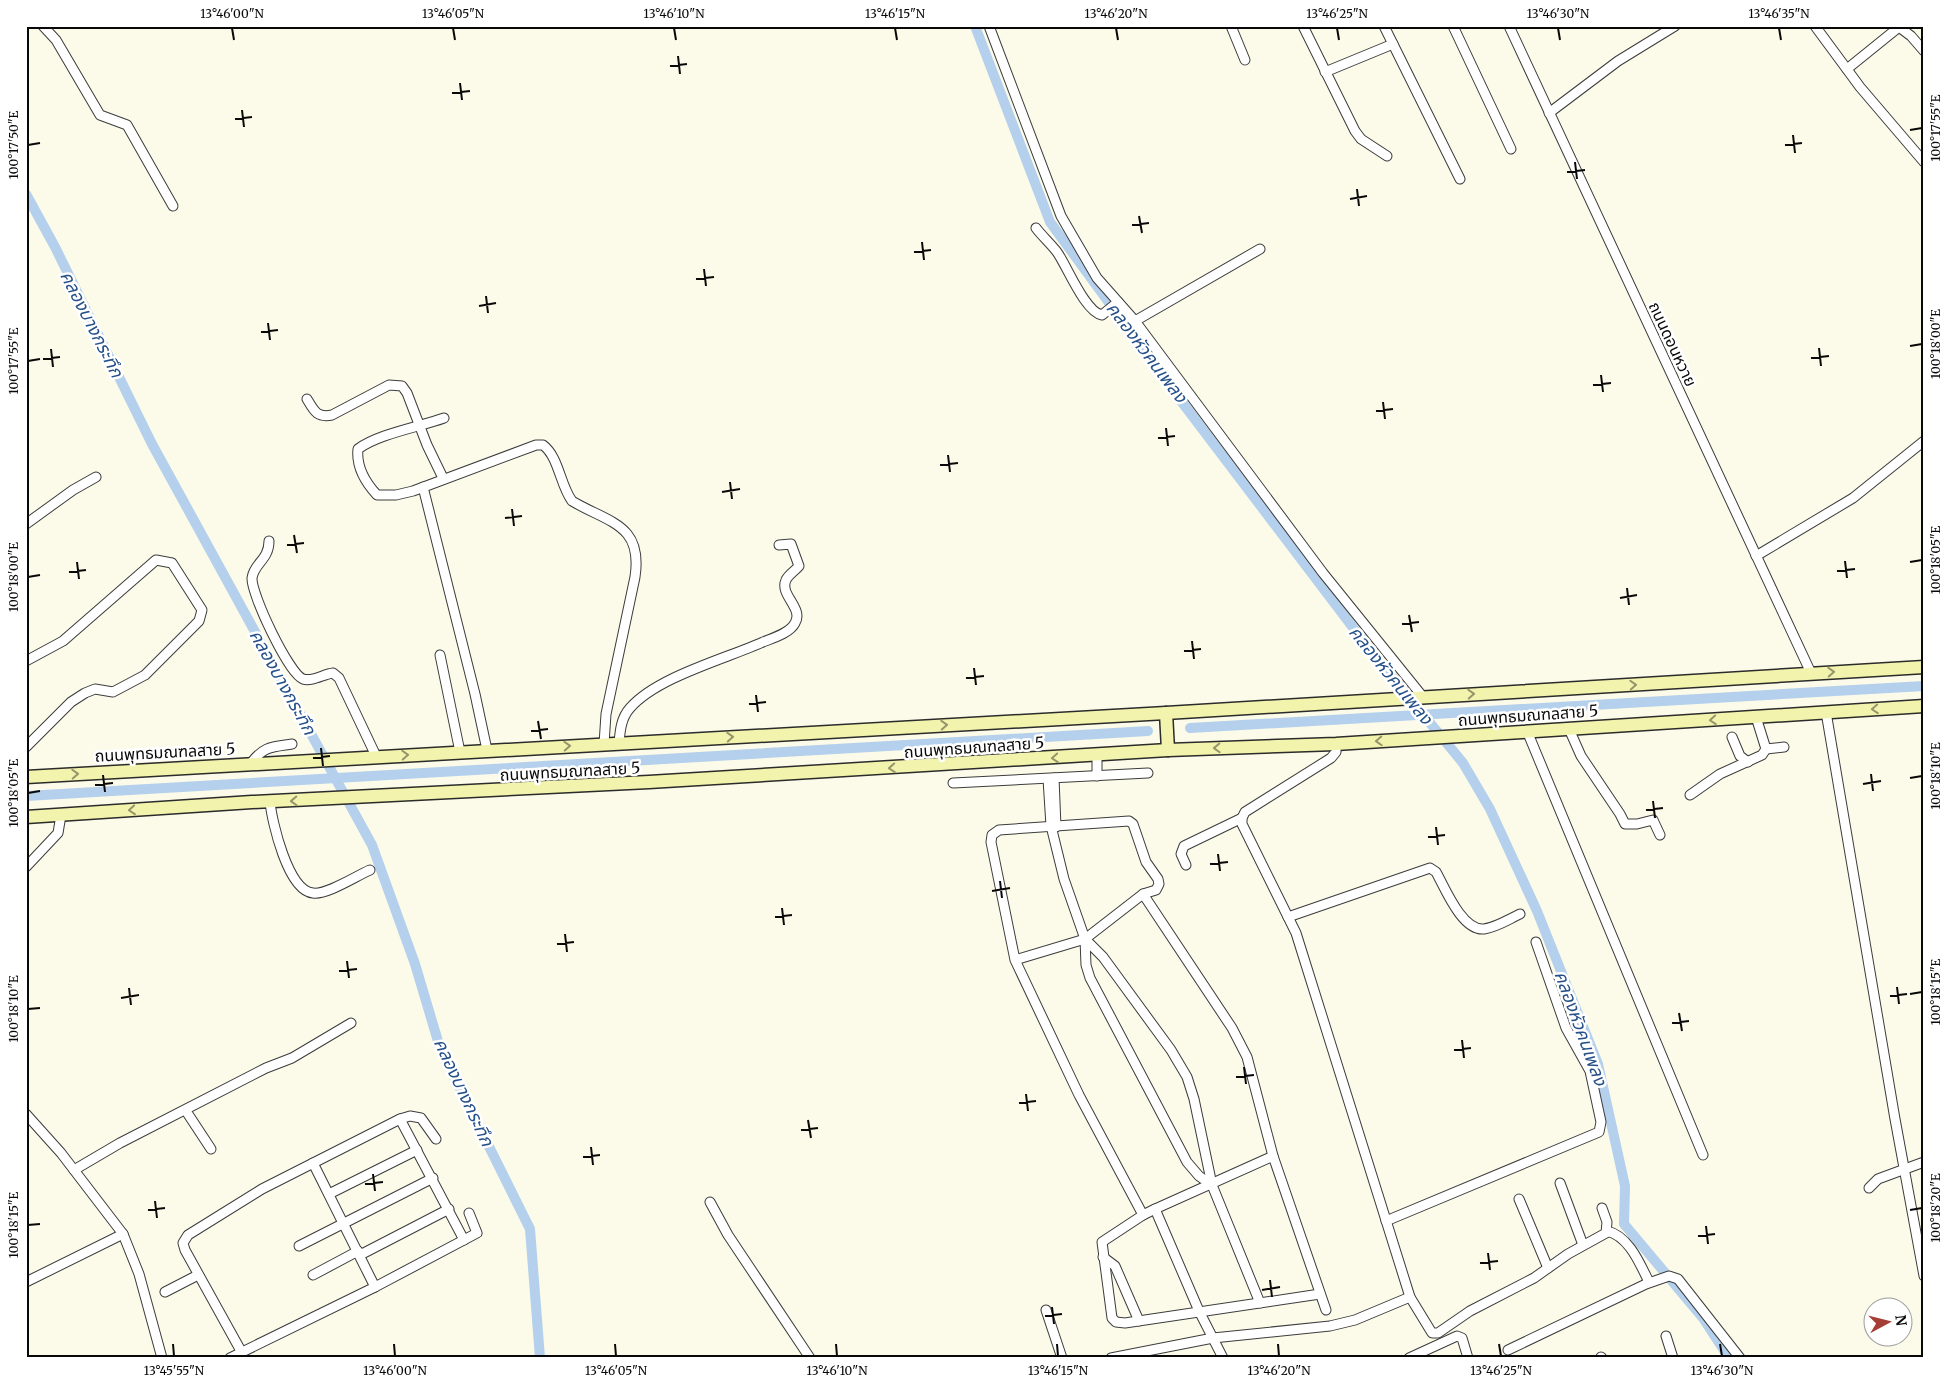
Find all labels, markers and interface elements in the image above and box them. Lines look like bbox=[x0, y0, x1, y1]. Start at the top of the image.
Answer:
text: 13°46'00"N bbox=[200, 6, 264, 21]
text: 13°46'05"N bbox=[422, 6, 485, 21]
text: 13°46'10"N bbox=[644, 6, 705, 21]
text: 13°46'15"N bbox=[865, 6, 926, 21]
text: 13°46'20"N bbox=[1085, 6, 1148, 21]
text: 13°46'25"N bbox=[1306, 6, 1369, 21]
text: 13°46'30"N bbox=[1527, 6, 1590, 21]
text: 13°46'35"N bbox=[1748, 6, 1810, 21]
text: 100°17'55"E bbox=[1928, 94, 1943, 161]
text: 100°17'50"E bbox=[6, 111, 21, 179]
water label: คลองบางกระทึก bbox=[55, 267, 129, 382]
water label: คลองหัวคนเพลง bbox=[1102, 297, 1193, 408]
street label: ถนนดอนหวาย bbox=[1645, 298, 1701, 390]
text: 100°18'00"E bbox=[1928, 309, 1943, 379]
text: 100°17'55"E bbox=[6, 327, 21, 394]
text: 100°18'05"E bbox=[1928, 525, 1943, 594]
text: 100°18'00"E bbox=[6, 542, 21, 612]
water label: คลองหัวคนเพลง bbox=[1344, 621, 1439, 730]
water label: คลองบางกระทึก bbox=[245, 625, 322, 740]
one-way arrow bbox=[1827, 667, 1835, 678]
one-way arrow bbox=[1630, 679, 1638, 690]
one-way arrow bbox=[1467, 688, 1475, 699]
street label: ถนนพุทธมณฑลสาย 5 bbox=[1457, 700, 1599, 730]
one-way arrow bbox=[1871, 704, 1879, 715]
one-way arrow bbox=[1709, 714, 1717, 725]
one-way arrow bbox=[941, 720, 949, 731]
one-way arrow bbox=[726, 732, 734, 743]
street label: ถนนพุทธมณฑลสาย 5 bbox=[903, 732, 1045, 762]
one-way arrow bbox=[1375, 736, 1383, 747]
street label: ถนนพุทธมณฑลสาย 5 bbox=[94, 738, 236, 766]
one-way arrow bbox=[564, 741, 572, 751]
text: 100°18'10"E bbox=[1928, 742, 1943, 810]
one-way arrow bbox=[1213, 743, 1220, 753]
one-way arrow bbox=[401, 749, 409, 760]
one-way arrow bbox=[1050, 752, 1058, 763]
street label: ถนนพุทธมณฑลสาย 5 bbox=[499, 757, 641, 785]
text: 100°18'05"E bbox=[6, 758, 21, 827]
one-way arrow bbox=[888, 763, 896, 774]
one-way arrow bbox=[71, 768, 79, 779]
one-way arrow bbox=[290, 796, 298, 806]
one-way arrow bbox=[127, 804, 135, 815]
text: 100°18'15"E bbox=[1928, 958, 1943, 1025]
water label: คลองหัวคนเพลง bbox=[1550, 968, 1613, 1090]
text: 100°18'10"E bbox=[6, 975, 21, 1043]
water label: คลองบางกระทึก bbox=[429, 1034, 500, 1151]
text: 100°18'20"E bbox=[1928, 1173, 1943, 1243]
text: 100°18'15"E bbox=[6, 1191, 21, 1258]
north arrow bbox=[1862, 1296, 1912, 1346]
text: N bbox=[1891, 1314, 1911, 1327]
text: 13°45'55"N bbox=[144, 1363, 205, 1378]
text: 13°46'00"N bbox=[363, 1363, 427, 1378]
text: 13°46'05"N bbox=[585, 1363, 648, 1378]
text: 13°46'10"N bbox=[807, 1363, 868, 1378]
text: 13°46'15"N bbox=[1028, 1363, 1089, 1378]
text: 13°46'20"N bbox=[1248, 1363, 1311, 1378]
text: 13°46'25"N bbox=[1470, 1363, 1533, 1378]
text: 13°46'30"N bbox=[1691, 1363, 1754, 1378]

